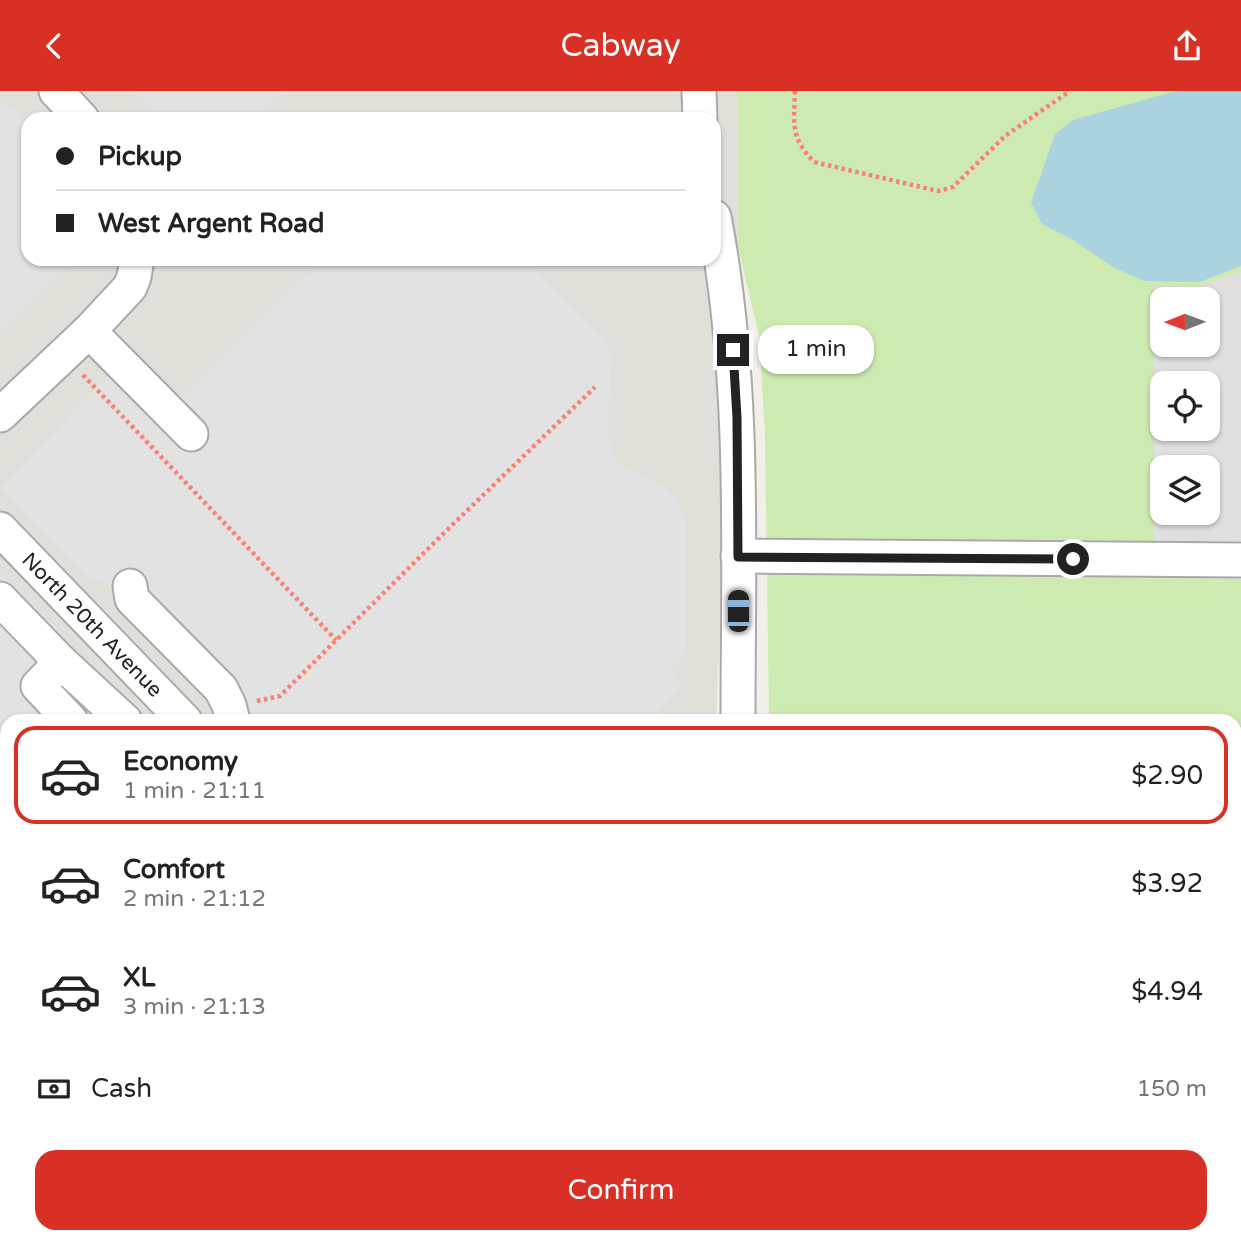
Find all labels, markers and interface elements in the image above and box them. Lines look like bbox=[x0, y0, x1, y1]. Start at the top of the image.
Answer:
icon: back bbox=[35, 27, 73, 65]
text: Cabway bbox=[560, 27, 681, 65]
icon: share bbox=[1168, 27, 1206, 65]
text: Pickup bbox=[98, 141, 182, 172]
text: West Argent Road bbox=[98, 208, 324, 239]
north arrow bbox=[1150, 287, 1220, 357]
map controls bbox=[1150, 287, 1220, 525]
callout: 1 min bbox=[758, 325, 873, 375]
route end bbox=[717, 334, 749, 366]
text: 1 min bbox=[785, 335, 847, 363]
button: locate bbox=[1150, 371, 1220, 441]
button: layers bbox=[1150, 455, 1220, 525]
route start bbox=[1057, 543, 1089, 575]
street label: North 20th Avenue bbox=[17, 547, 168, 703]
car bbox=[728, 590, 749, 632]
icon: car bbox=[39, 744, 102, 807]
text: Economy bbox=[123, 746, 238, 777]
text: $2.90 bbox=[1131, 760, 1203, 791]
text: 1 min · 21:11 bbox=[123, 777, 266, 805]
icon: car bbox=[39, 852, 102, 915]
text: Comfort bbox=[123, 854, 225, 885]
text: $3.92 bbox=[1131, 868, 1203, 899]
text: 2 min · 21:12 bbox=[123, 885, 266, 913]
icon: car bbox=[39, 960, 102, 1023]
text: XL bbox=[123, 962, 155, 993]
text: $4.94 bbox=[1131, 976, 1203, 1007]
text: 3 min · 21:13 bbox=[123, 993, 266, 1021]
icon: cash bbox=[35, 1070, 73, 1108]
text: Cash bbox=[91, 1073, 152, 1104]
text: 150 m bbox=[1137, 1075, 1207, 1103]
button: Confirm bbox=[35, 1150, 1207, 1230]

